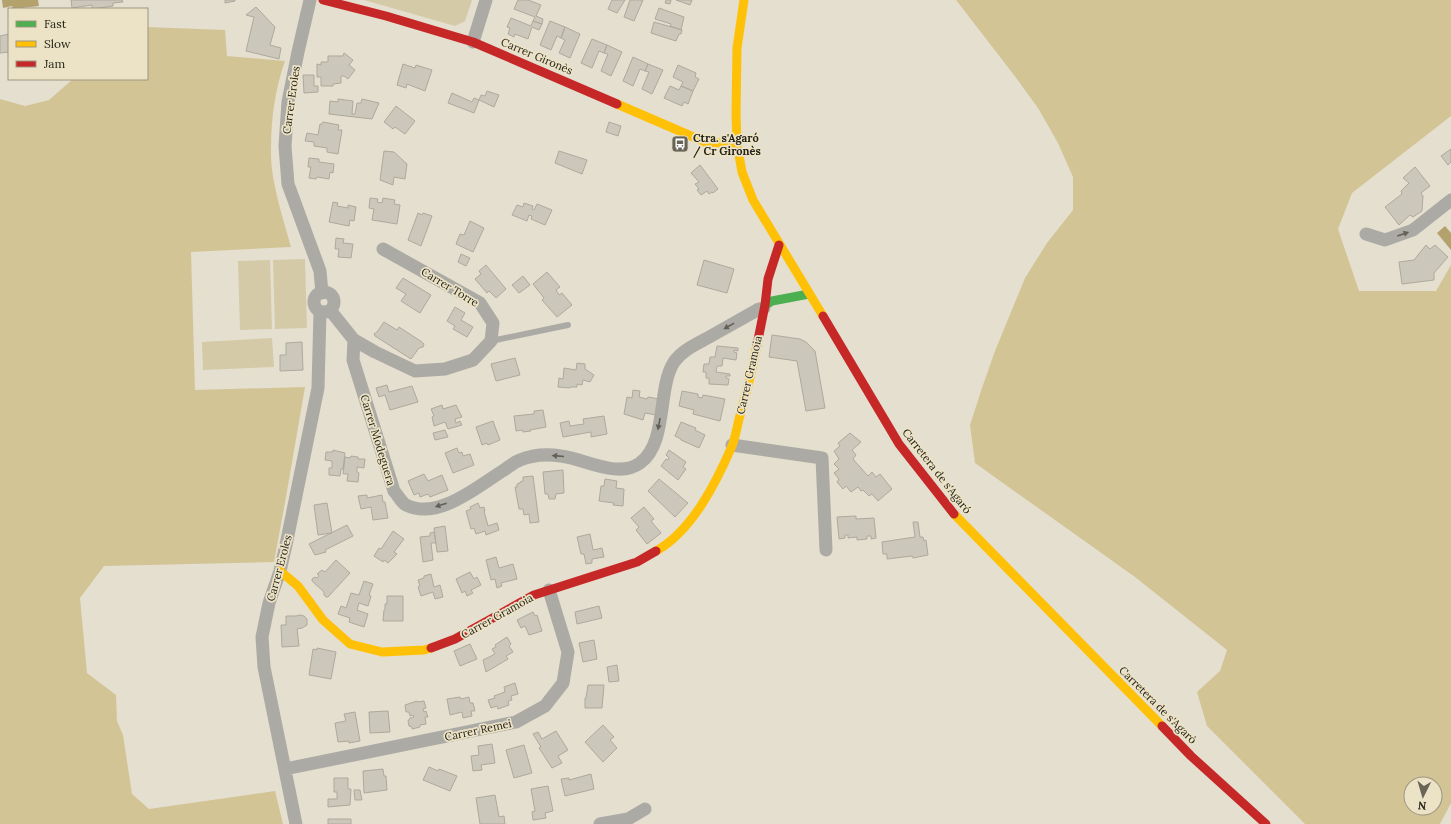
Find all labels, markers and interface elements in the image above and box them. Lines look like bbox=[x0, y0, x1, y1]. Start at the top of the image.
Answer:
legend bbox=[8, 8, 148, 80]
text: Fast bbox=[44, 16, 67, 31]
street label: Carrer Gironès bbox=[499, 35, 575, 77]
text: Slow bbox=[44, 36, 71, 51]
text: Jam bbox=[43, 56, 65, 71]
street label: Carrer Eroles bbox=[279, 65, 303, 135]
place label: Ctra. s'Agaró / Cr Gironès bbox=[693, 131, 761, 159]
bus stop icon: Ctra. s'Agaró / Cr Gironès bbox=[670, 134, 690, 154]
one-way arrow bbox=[1397, 230, 1409, 236]
street label: Carrer Torre bbox=[419, 264, 481, 310]
one-way arrow bbox=[723, 323, 735, 329]
street label: Carrer Gramoia bbox=[733, 334, 765, 416]
street label: Carrer Modeguera bbox=[358, 393, 399, 487]
one-way arrow bbox=[656, 417, 662, 430]
street label: Carretera de s'Agaró bbox=[899, 426, 975, 516]
one-way arrow bbox=[552, 453, 564, 459]
one-way arrow bbox=[434, 503, 446, 509]
street label: Carrer Eroles bbox=[263, 533, 295, 603]
street label: Carrer Gramoia bbox=[459, 590, 536, 642]
street label: Carretera de s'Agaró bbox=[1116, 663, 1200, 747]
street label: Carrer Remei bbox=[443, 716, 513, 744]
north arrow bbox=[1403, 776, 1443, 816]
text: N bbox=[1417, 799, 1427, 813]

